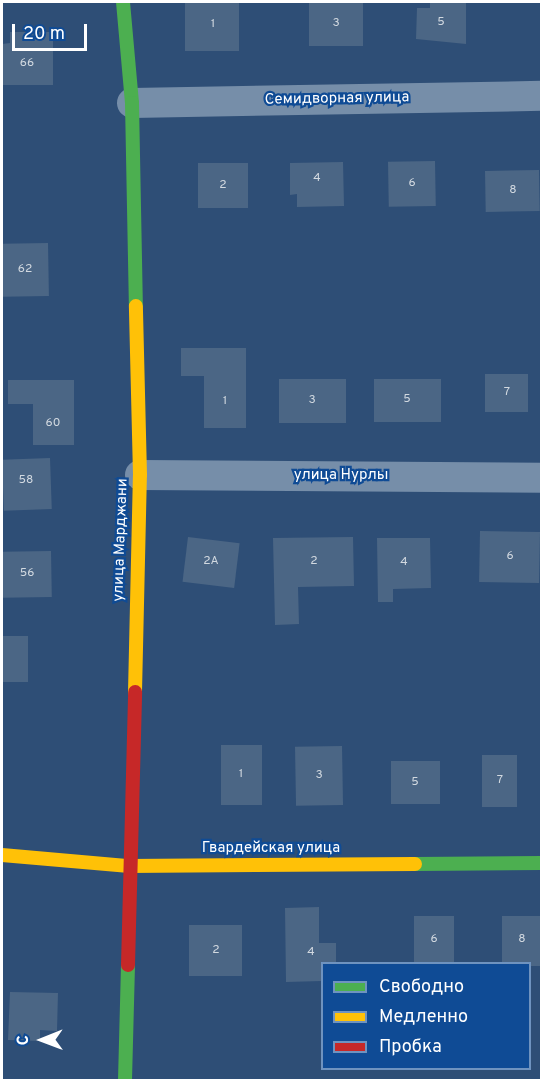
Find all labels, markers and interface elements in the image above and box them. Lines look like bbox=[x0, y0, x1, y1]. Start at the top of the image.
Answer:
scale bar bbox=[15, 12, 90, 50]
house number: 5 bbox=[437, 16, 445, 30]
house number: 3 bbox=[332, 17, 340, 31]
house number: 1 bbox=[211, 18, 215, 32]
text: 20 m bbox=[23, 23, 65, 46]
house number: 66 bbox=[20, 57, 34, 71]
street label: Семидворная улица bbox=[265, 89, 409, 109]
house number: 4 bbox=[313, 172, 321, 186]
house number: 6 bbox=[408, 177, 416, 191]
house number: 2 bbox=[219, 179, 227, 193]
house number: 8 bbox=[509, 184, 517, 198]
house number: 62 bbox=[18, 263, 32, 277]
house number: 7 bbox=[504, 386, 510, 400]
house number: 5 bbox=[403, 393, 411, 407]
house number: 3 bbox=[308, 394, 316, 408]
house number: 1 bbox=[223, 395, 227, 409]
house number: 60 bbox=[46, 417, 60, 431]
street label: улица Нурлы bbox=[294, 467, 388, 485]
house number: 58 bbox=[19, 474, 33, 488]
street label: улица Марджани bbox=[110, 478, 132, 602]
house number: 6 bbox=[506, 550, 514, 564]
house number: 2А bbox=[203, 555, 219, 569]
house number: 2 bbox=[310, 555, 318, 569]
house number: 4 bbox=[400, 556, 408, 570]
house number: 56 bbox=[20, 567, 34, 581]
house number: 1 bbox=[239, 768, 243, 782]
house number: 3 bbox=[315, 769, 323, 783]
house number: 7 bbox=[497, 774, 503, 788]
house number: 5 bbox=[411, 776, 419, 790]
street label: Гвардейская улица bbox=[202, 840, 340, 858]
house number: 6 bbox=[430, 933, 438, 947]
house number: 8 bbox=[518, 933, 526, 947]
house number: 2 bbox=[212, 944, 220, 958]
house number: 4 bbox=[307, 946, 315, 960]
legend bbox=[321, 962, 531, 1070]
text: Свободно bbox=[379, 976, 464, 999]
text: Медленно bbox=[379, 1006, 468, 1029]
north arrow bbox=[12, 1010, 72, 1070]
text: С bbox=[14, 1035, 34, 1046]
text: Пробка bbox=[379, 1036, 442, 1059]

